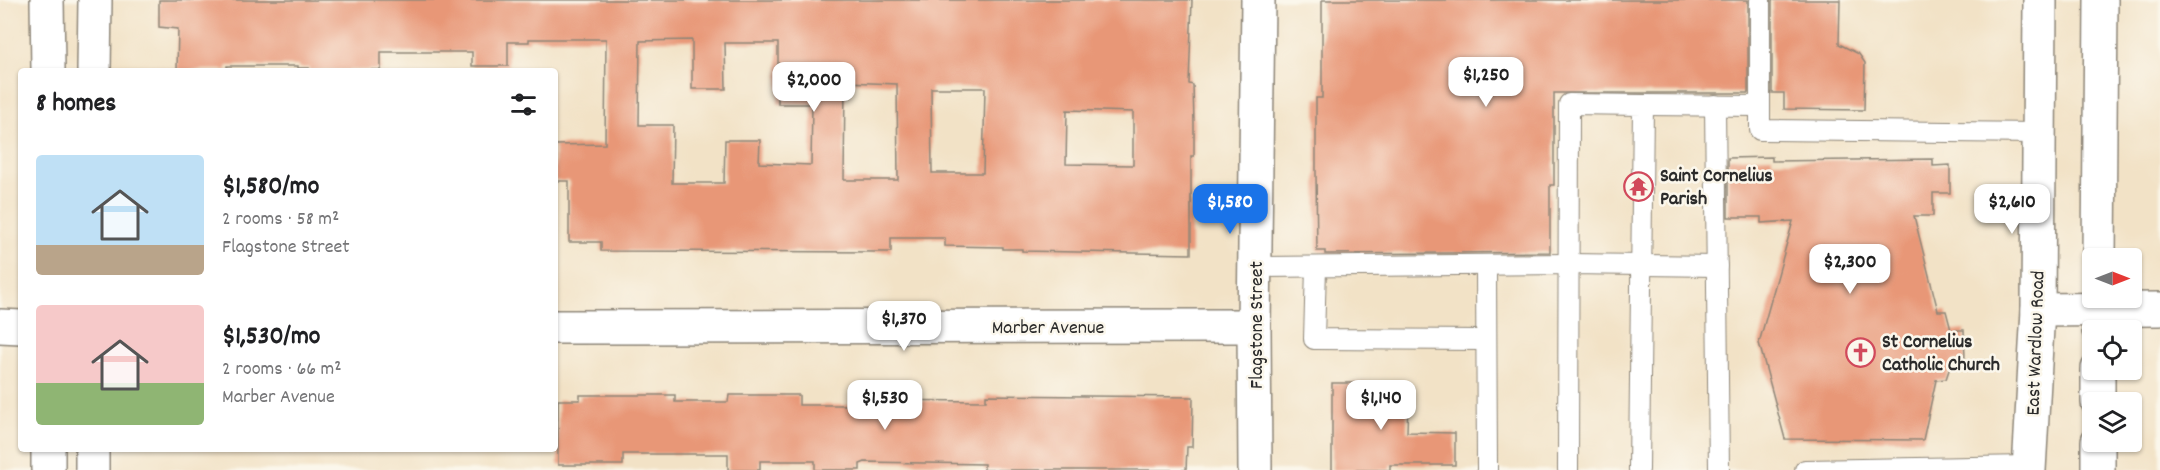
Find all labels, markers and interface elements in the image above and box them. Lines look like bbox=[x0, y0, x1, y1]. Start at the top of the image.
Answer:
pin: $1,250 bbox=[1437, 57, 1535, 108]
pin: $2,000 bbox=[765, 62, 863, 113]
text: $1,250 bbox=[1462, 62, 1510, 90]
text: $2,000 bbox=[786, 67, 842, 95]
text: 8 homes bbox=[36, 86, 116, 123]
icon: filters bbox=[507, 88, 540, 121]
place label: Saint Cornelius Parish bbox=[1660, 163, 1773, 214]
text: $1,580/mo bbox=[222, 169, 319, 206]
temple icon: Saint Cornelius Parish bbox=[1623, 170, 1655, 202]
icon: home bbox=[84, 179, 156, 251]
pin: $1,580 bbox=[1181, 184, 1279, 235]
pin: $2,610 bbox=[1963, 184, 2061, 235]
text: $1,580 bbox=[1207, 189, 1253, 217]
text: $2,610 bbox=[1988, 189, 2036, 217]
text: 2 rooms · 58 m² bbox=[222, 206, 339, 234]
text: Flagstone Street bbox=[222, 234, 350, 262]
pin: $2,300 bbox=[1801, 244, 1899, 295]
north arrow bbox=[2082, 248, 2142, 308]
map controls bbox=[2082, 248, 2142, 452]
text: $2,300 bbox=[1823, 249, 1877, 277]
street label: Flagstone Street bbox=[1244, 261, 1272, 389]
street label: East Wardlow Road bbox=[2020, 270, 2054, 416]
pin: $1,370 bbox=[855, 301, 953, 352]
text: $1,370 bbox=[881, 306, 927, 334]
street label: Marber Avenue bbox=[992, 315, 1105, 343]
text: $1,530/mo bbox=[222, 319, 320, 356]
button: locate bbox=[2082, 320, 2142, 380]
icon: home bbox=[84, 329, 156, 401]
place label: St Cornelius Catholic Church bbox=[1882, 329, 2000, 380]
church icon: St Cornelius Catholic Church bbox=[1845, 336, 1877, 368]
text: 2 rooms · 66 m² bbox=[222, 356, 342, 384]
pin: $1,530 bbox=[836, 380, 934, 431]
pin: $1,140 bbox=[1332, 380, 1430, 431]
text: Marber Avenue bbox=[222, 384, 335, 412]
text: $1,530 bbox=[861, 385, 909, 413]
text: $1,140 bbox=[1360, 385, 1402, 413]
button: layers bbox=[2082, 392, 2142, 452]

